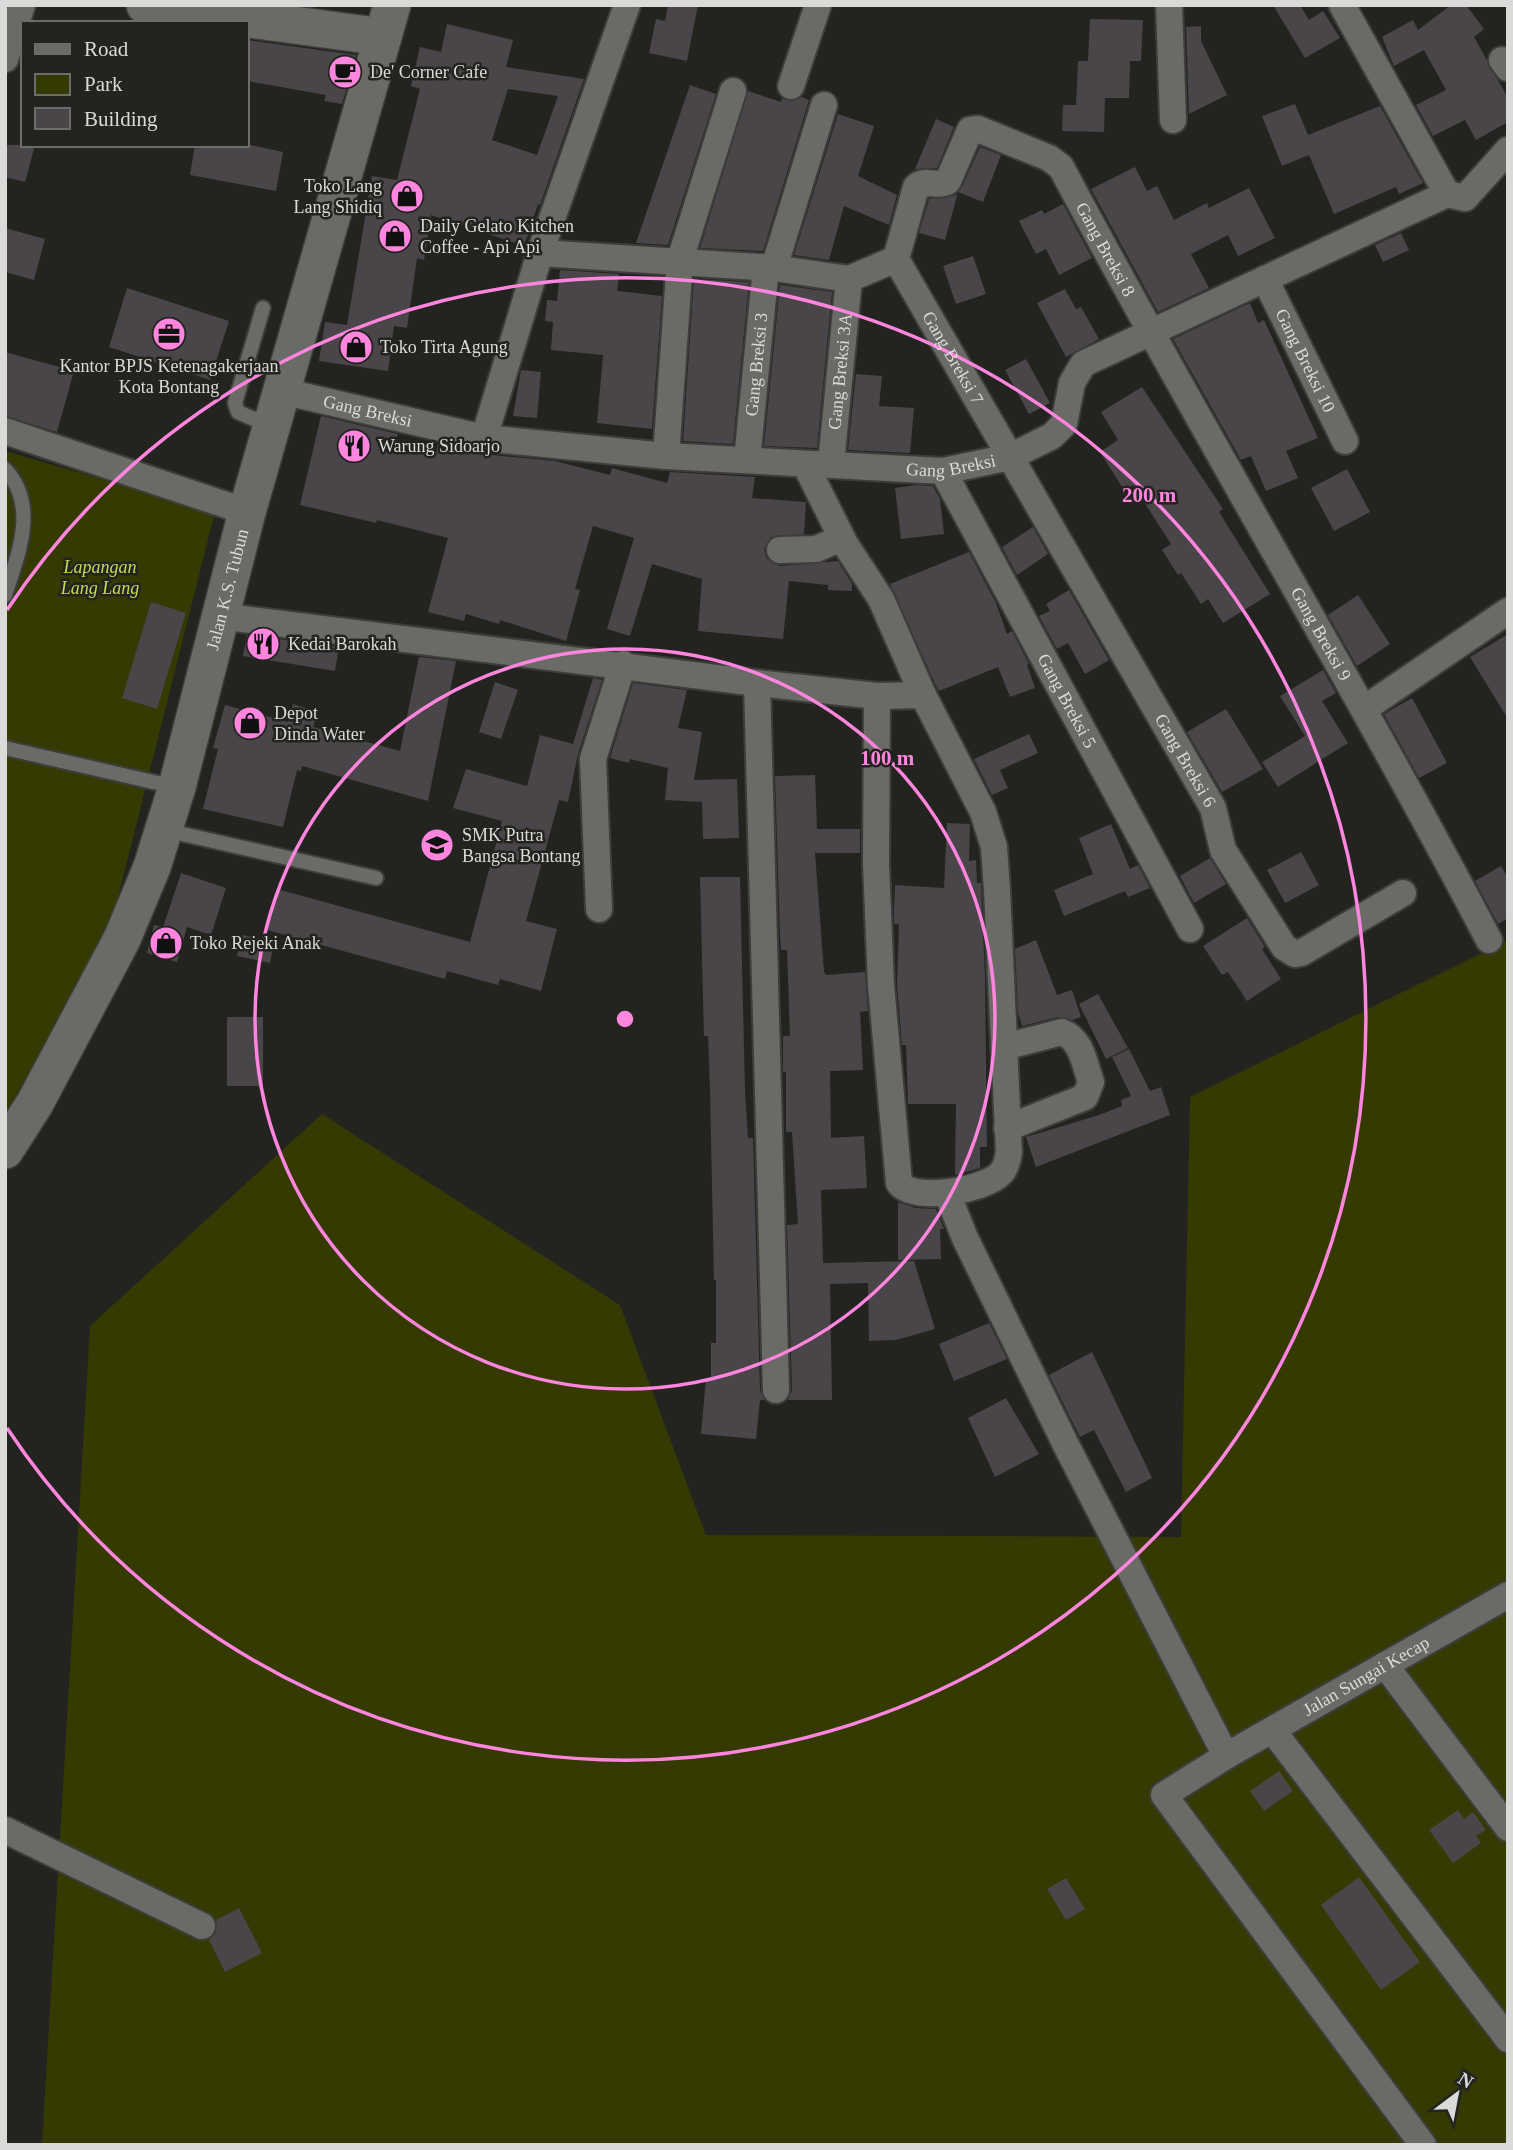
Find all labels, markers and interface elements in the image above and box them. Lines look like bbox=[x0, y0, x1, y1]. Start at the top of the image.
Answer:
legend bbox=[21, 21, 248, 147]
text: Road bbox=[84, 37, 129, 61]
cafe icon: De' Corner Cafe bbox=[326, 53, 364, 91]
place label: De' Corner Cafe bbox=[370, 62, 487, 82]
text: Park bbox=[84, 72, 123, 96]
text: Building bbox=[84, 107, 158, 131]
place label: Toko Lang Lang Shidiq bbox=[294, 176, 382, 217]
shop icon: Toko Lang Lang Shidiq bbox=[388, 177, 426, 215]
street label: Gang Breksi 8 bbox=[1072, 199, 1139, 300]
place label: Daily Gelato Kitchen Coffee - Api Api bbox=[420, 216, 574, 257]
shop icon: Daily Gelato Kitchen Coffee - Api Api bbox=[376, 217, 414, 255]
street label: Gang Breksi 10 bbox=[1271, 305, 1339, 416]
street label: Gang Breksi 7 bbox=[918, 308, 988, 408]
street label: Gang Breksi 3 bbox=[741, 312, 771, 417]
street label: Gang Breksi 3A bbox=[824, 312, 856, 431]
office icon: Kantor BPJS Ketenagakerjaan Kota Bontang bbox=[150, 315, 188, 353]
shop icon: Toko Tirta Agung bbox=[337, 328, 375, 366]
place label: Toko Tirta Agung bbox=[380, 337, 508, 357]
place label: Kantor BPJS Ketenagakerjaan Kota Bontang bbox=[60, 356, 278, 397]
street label: Gang Breksi bbox=[321, 391, 414, 431]
restaurant icon: Warung Sidoarjo bbox=[335, 427, 373, 465]
place label: Warung Sidoarjo bbox=[378, 436, 500, 456]
street label: Gang Breksi bbox=[906, 450, 997, 481]
text: 200 m bbox=[1122, 483, 1177, 507]
street label: Jalan K.S. Tubun bbox=[202, 527, 252, 652]
park label: Lapangan Lang Lang bbox=[60, 557, 139, 598]
street label: Gang Breksi 9 bbox=[1287, 584, 1355, 684]
restaurant icon: Kedai Barokah bbox=[244, 625, 282, 663]
place label: Kedai Barokah bbox=[288, 634, 396, 654]
street label: Gang Breksi 5 bbox=[1033, 650, 1100, 751]
place label: Depot Dinda Water bbox=[274, 703, 365, 744]
shop icon: Depot Dinda Water bbox=[231, 704, 269, 742]
street label: Gang Breksi 6 bbox=[1151, 710, 1220, 810]
text: 100 m bbox=[860, 746, 915, 770]
place label: SMK Putra Bangsa Bontang bbox=[462, 825, 581, 866]
school or university icon: SMK Putra Bangsa Bontang bbox=[418, 826, 456, 864]
shop icon: Toko Rejeki Anak bbox=[147, 924, 185, 962]
place label: Toko Rejeki Anak bbox=[190, 933, 321, 953]
centre of rings bbox=[613, 1007, 637, 1031]
street label: Jalan Sungai Kecap bbox=[1299, 1632, 1433, 1720]
north arrow bbox=[1422, 2059, 1492, 2129]
text: N bbox=[1454, 2067, 1477, 2093]

